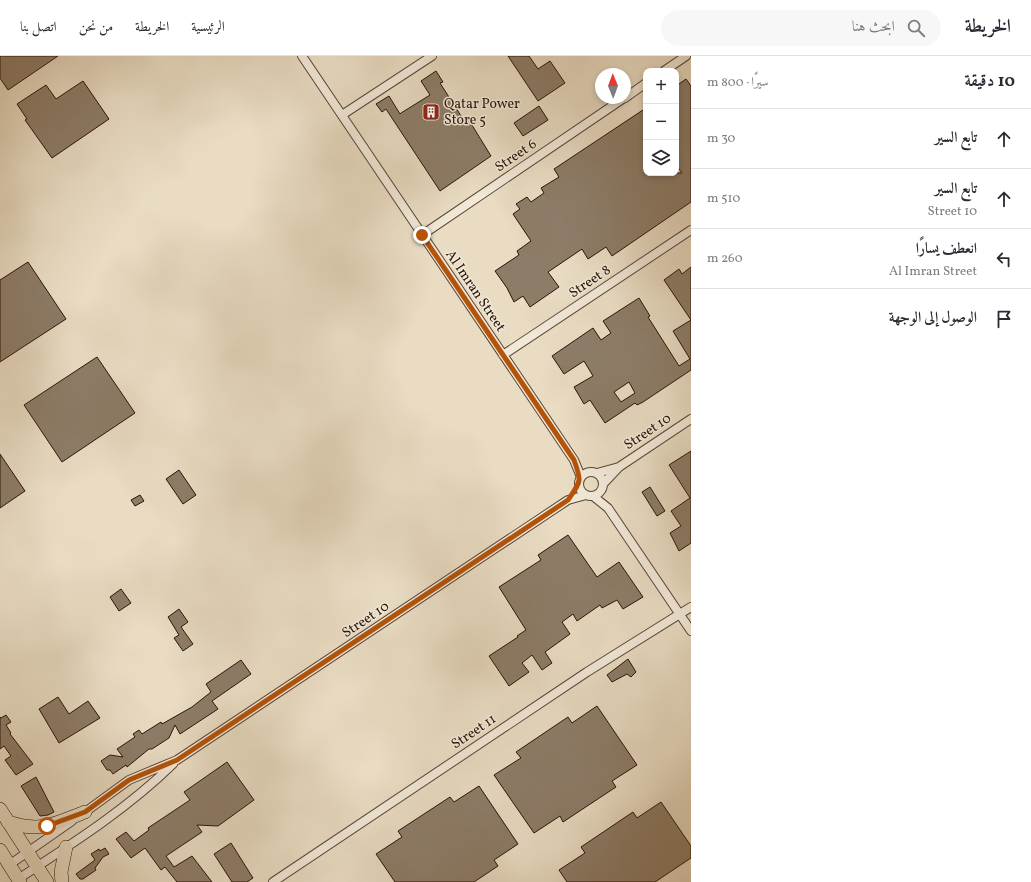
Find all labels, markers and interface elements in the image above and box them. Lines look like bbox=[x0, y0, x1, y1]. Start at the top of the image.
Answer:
search box bbox=[661, 10, 941, 46]
text: الخريطة bbox=[965, 14, 1011, 40]
text: ابحث هنا bbox=[852, 17, 895, 38]
icon: search bbox=[905, 17, 927, 39]
text: اتصل بنا bbox=[20, 18, 57, 37]
text: من نحن bbox=[79, 18, 113, 37]
text: الخريطة bbox=[135, 18, 169, 37]
text: الرئيسية bbox=[191, 18, 225, 37]
north arrow bbox=[595, 68, 631, 104]
map controls bbox=[643, 68, 679, 176]
button: + bbox=[643, 68, 679, 104]
text: 10 دقيقة bbox=[965, 70, 1015, 93]
text: سيرًا · 800 m bbox=[707, 74, 769, 92]
place label: Qatar Power Store 5 bbox=[444, 95, 520, 130]
building icon: Qatar Power Store 5 bbox=[421, 102, 441, 122]
button: − bbox=[643, 104, 679, 140]
text: تابع السير bbox=[935, 128, 977, 149]
icon: ahead bbox=[993, 128, 1015, 150]
text: 30 m bbox=[707, 130, 735, 148]
street label: Street 6 bbox=[491, 135, 541, 177]
button: layers bbox=[643, 140, 679, 176]
text: تابع السير bbox=[935, 179, 977, 200]
icon: ahead bbox=[993, 188, 1015, 210]
text: 510 m bbox=[707, 190, 740, 208]
text: Street 10 bbox=[927, 203, 977, 221]
route end bbox=[413, 226, 431, 244]
text: انعطف يسارًا bbox=[916, 239, 977, 260]
street label: Al Imran Street bbox=[441, 246, 509, 336]
icon: left bbox=[993, 248, 1015, 270]
text: 260 m bbox=[707, 250, 743, 268]
street label: Street 8 bbox=[565, 261, 615, 303]
text: Al Imran Street bbox=[889, 263, 977, 281]
text: الوصول إلى الوجهة bbox=[889, 308, 977, 329]
icon: arrive bbox=[993, 308, 1015, 330]
street label: Street 10 bbox=[621, 409, 675, 455]
street label: Street 10 bbox=[339, 597, 393, 643]
street label: Street 11 bbox=[448, 710, 500, 754]
route start bbox=[38, 817, 56, 835]

